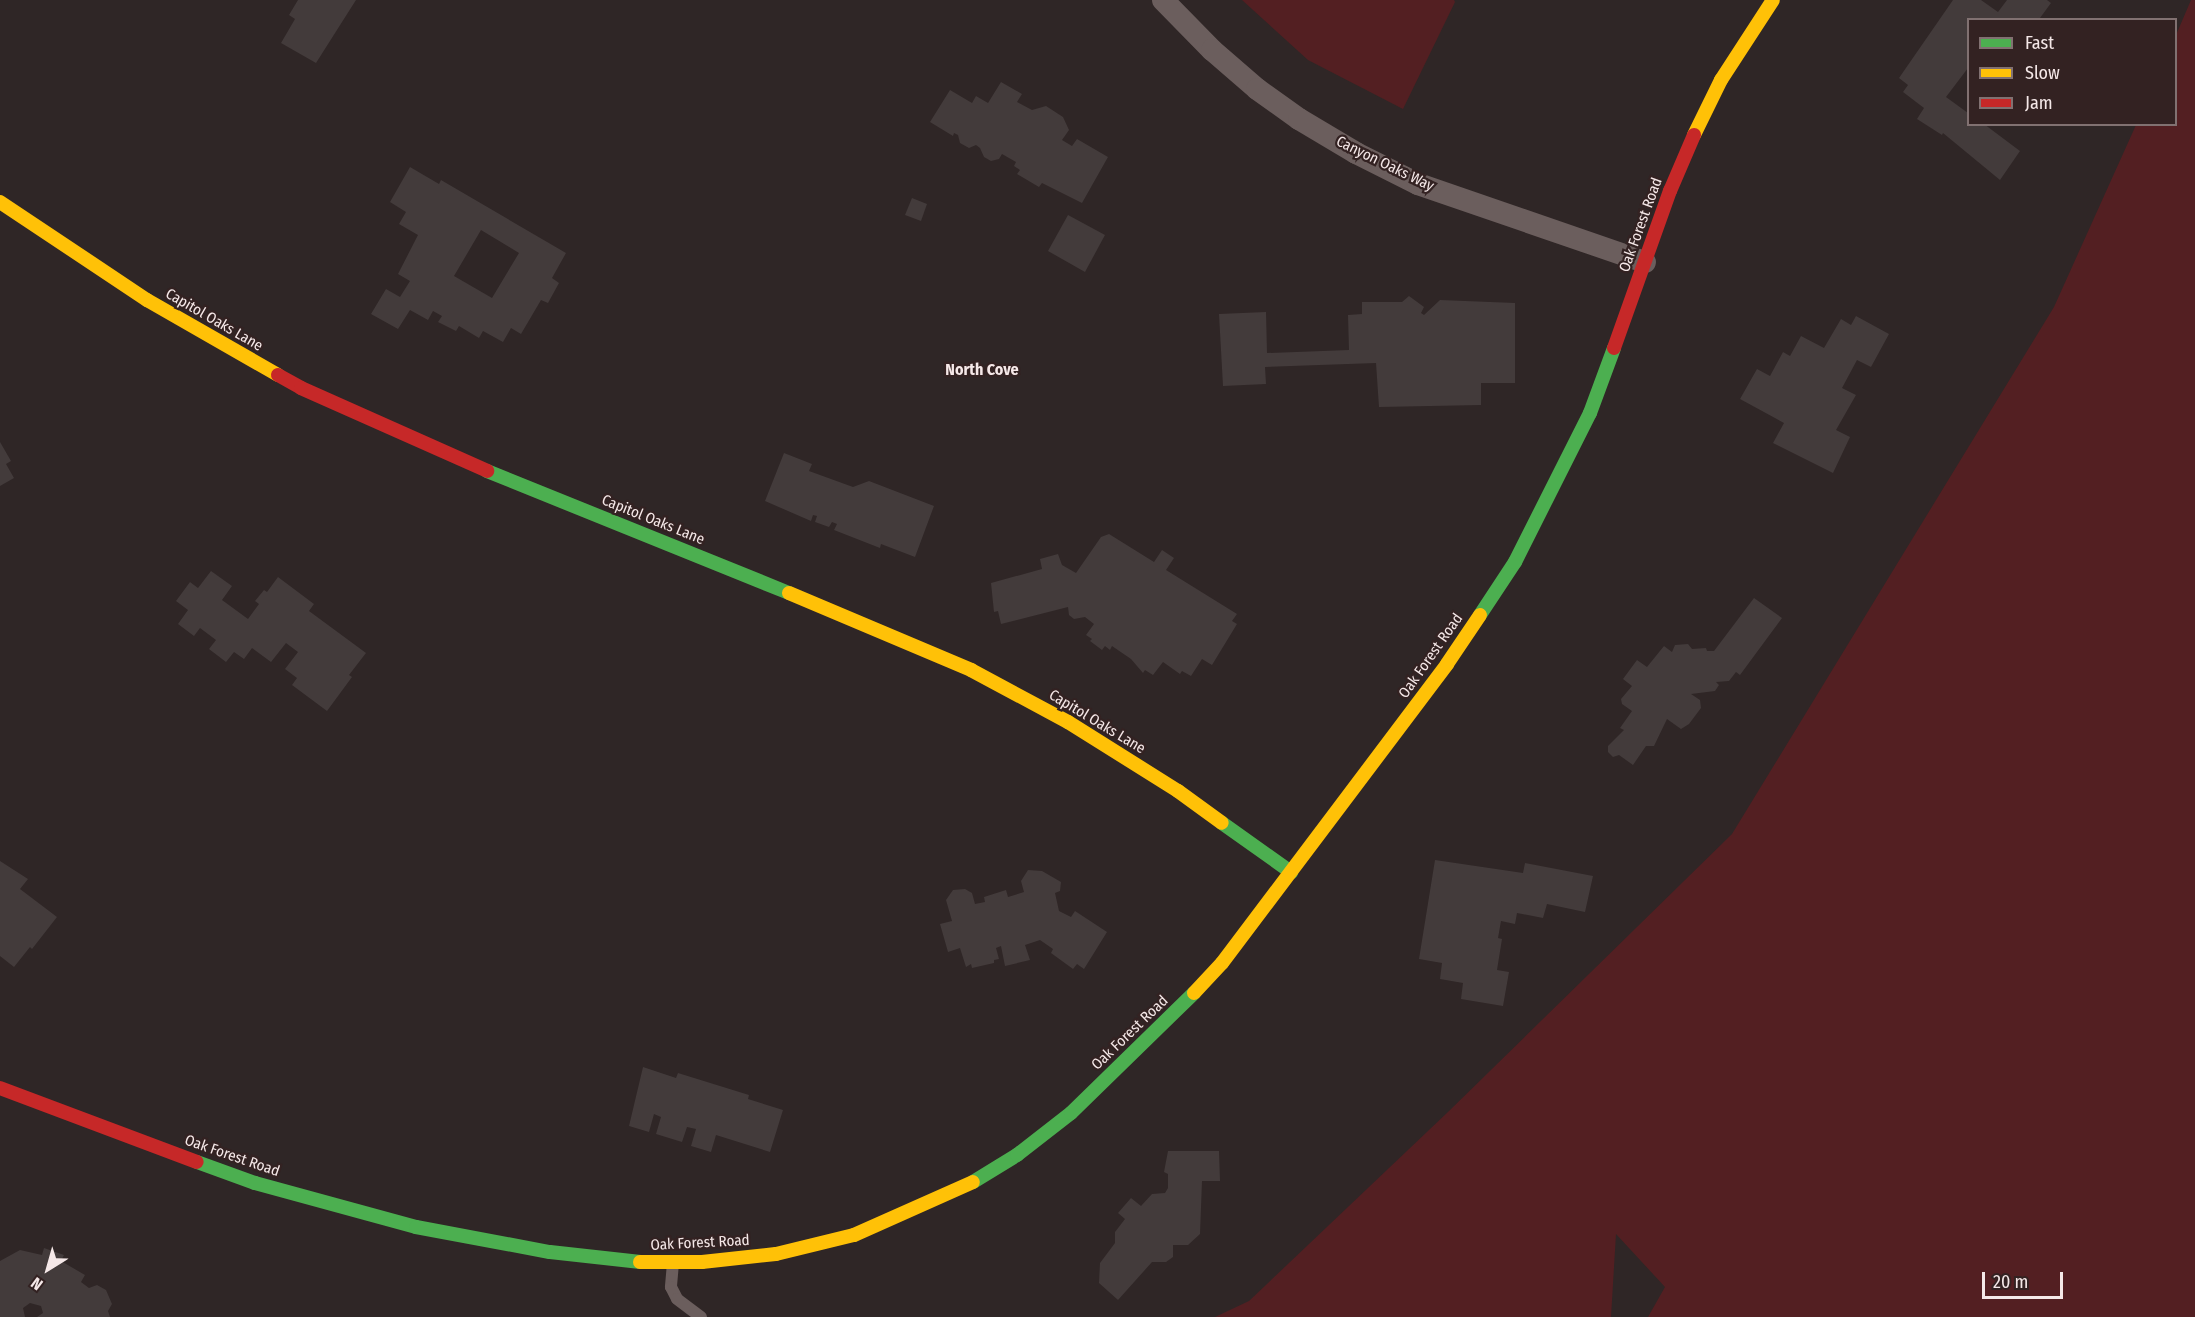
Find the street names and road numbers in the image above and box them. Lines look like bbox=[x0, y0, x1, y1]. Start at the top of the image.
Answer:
street label: Canyon Oaks Way bbox=[1333, 133, 1437, 195]
street label: Oak Forest Road bbox=[1616, 175, 1666, 275]
street label: Capitol Oaks Lane bbox=[162, 285, 266, 355]
street label: Capitol Oaks Lane bbox=[599, 491, 707, 549]
street label: Oak Forest Road bbox=[1395, 610, 1467, 702]
street label: Capitol Oaks Lane bbox=[1046, 686, 1148, 758]
street label: Oak Forest Road bbox=[1088, 992, 1172, 1074]
street label: Oak Forest Road bbox=[182, 1131, 282, 1181]
street label: Oak Forest Road bbox=[650, 1231, 750, 1255]

